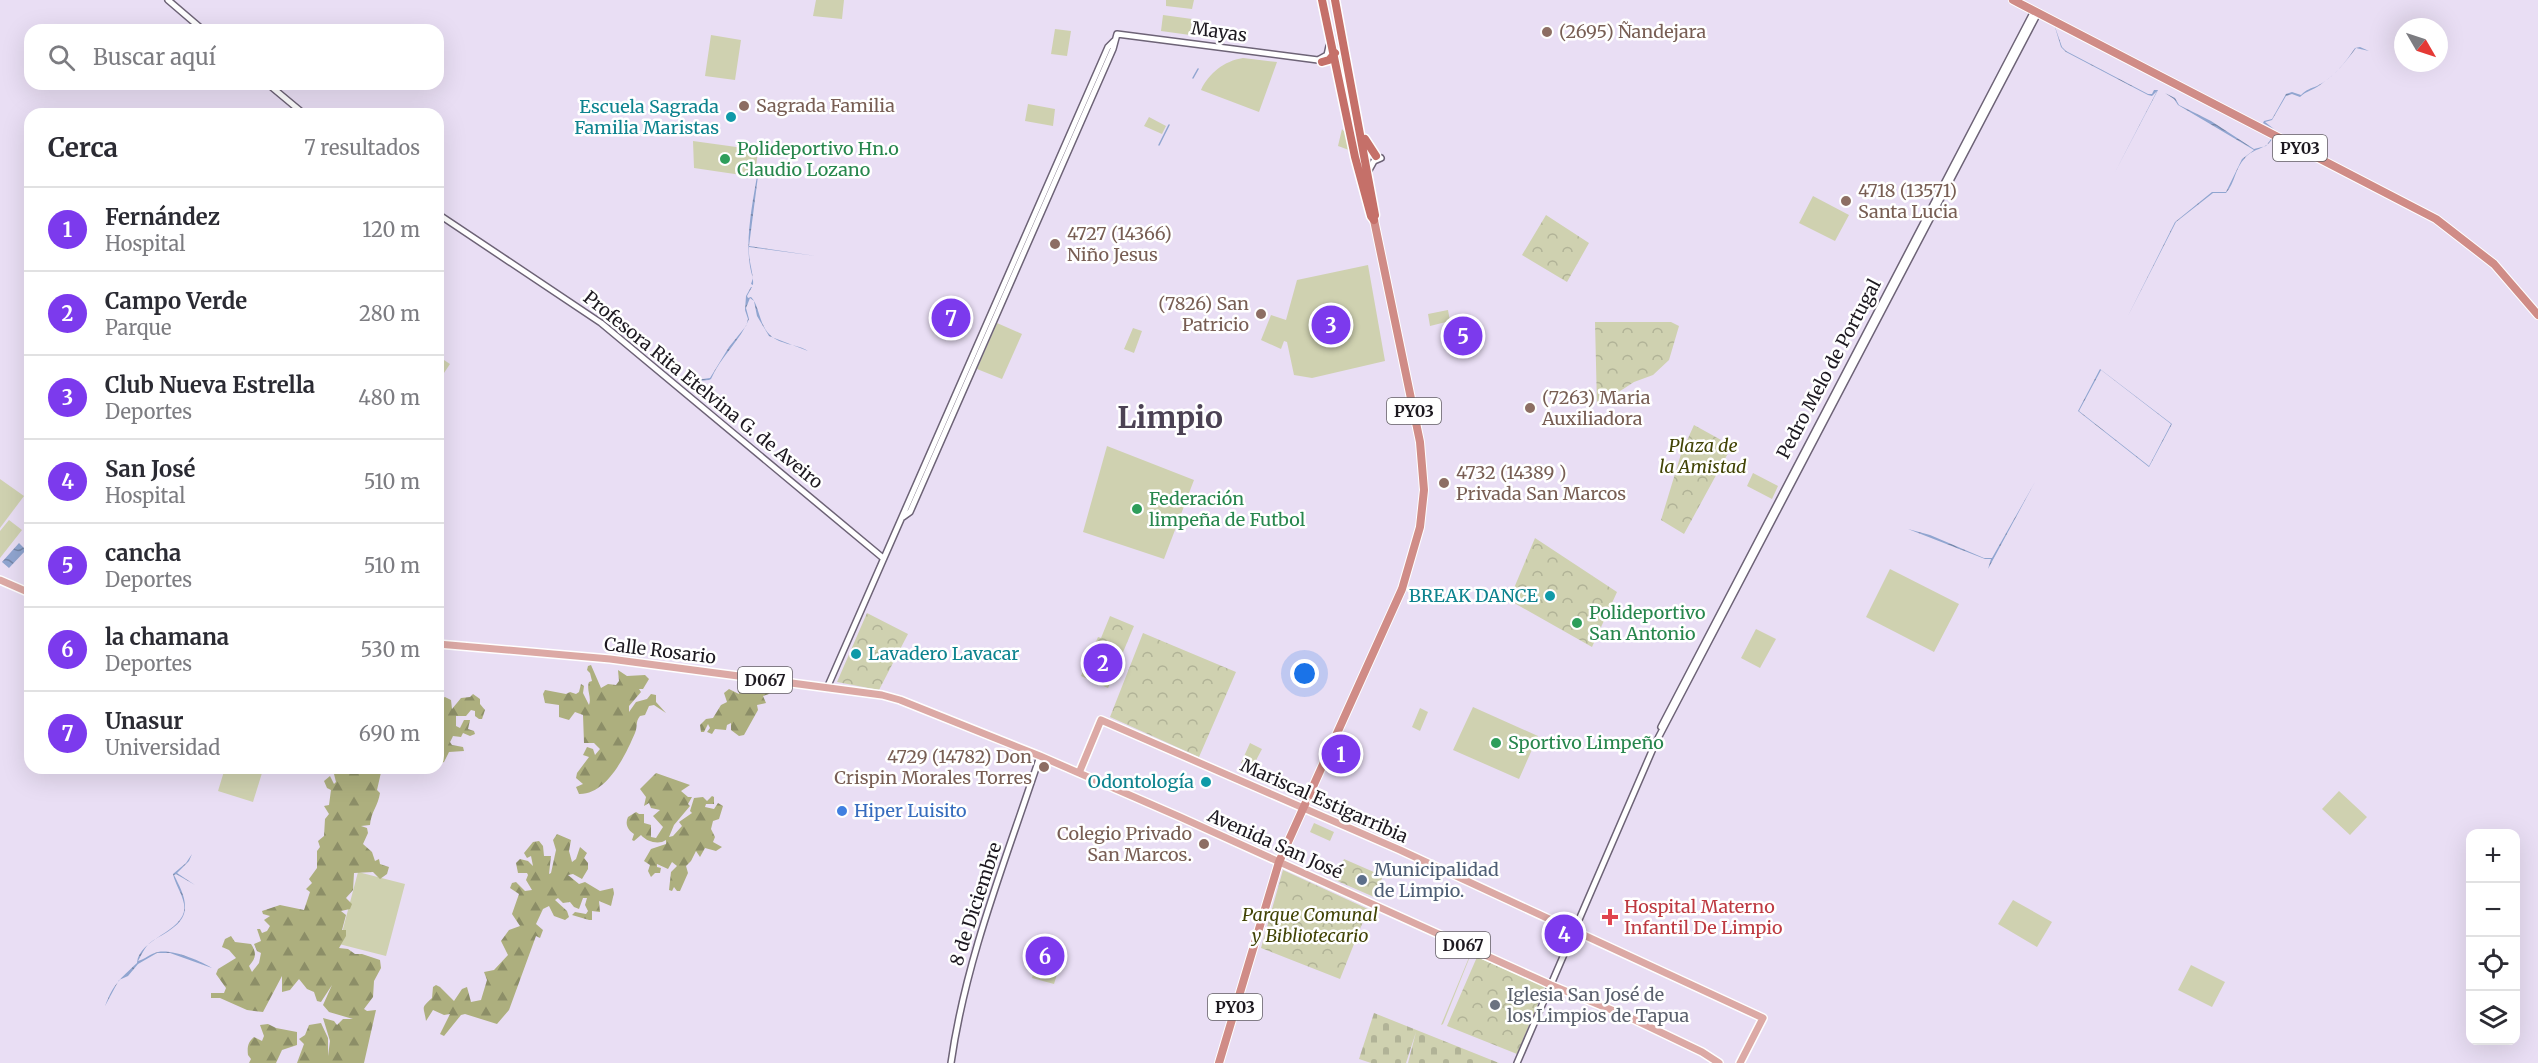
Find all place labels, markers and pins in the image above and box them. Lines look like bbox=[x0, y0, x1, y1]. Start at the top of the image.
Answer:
place label: (2695) Ñandejara bbox=[1559, 20, 1706, 43]
marker: (2695) Ñandejara bbox=[1540, 25, 1554, 39]
place label: Sagrada Familia bbox=[756, 94, 895, 117]
place label: Escuela Sagrada Familia Maristas bbox=[574, 95, 719, 139]
marker: Sagrada Familia bbox=[737, 99, 751, 113]
marker: Escuela Sagrada Familia Maristas bbox=[724, 110, 738, 124]
place label: Polideportivo Hn.o Claudio Lozano bbox=[737, 137, 899, 181]
marker: Polideportivo Hn.o Claudio Lozano bbox=[718, 152, 732, 166]
place label: 4718 (13571) Santa Lucia bbox=[1858, 179, 1958, 223]
marker: 4718 (13571) Santa Lucia bbox=[1839, 194, 1853, 208]
place label: 4727 (14366) Niño Jesus bbox=[1067, 222, 1172, 266]
marker: 4727 (14366) Niño Jesus bbox=[1048, 237, 1062, 251]
place label: (7826) San Patricio bbox=[1158, 292, 1249, 336]
pin: 7 bbox=[932, 296, 970, 340]
pin: 3 bbox=[1312, 302, 1350, 348]
marker: (7826) San Patricio bbox=[1254, 307, 1268, 321]
pin: 5 bbox=[1444, 314, 1482, 358]
place label: (7263) Maria Auxiliadora bbox=[1541, 386, 1651, 430]
marker: (7263) Maria Auxiliadora bbox=[1523, 401, 1537, 415]
place label: 4732 (14389 ) Privada San Marcos bbox=[1456, 461, 1626, 505]
marker: 4732 (14389 ) Privada San Marcos bbox=[1437, 476, 1451, 490]
place label: Federación limpeña de Futbol bbox=[1149, 487, 1306, 531]
marker: Federación limpeña de Futbol bbox=[1130, 502, 1144, 516]
place label: BREAK DANCE bbox=[1409, 584, 1539, 607]
marker: BREAK DANCE bbox=[1543, 589, 1557, 603]
place label: Polideportivo San Antonio bbox=[1589, 601, 1706, 645]
marker: Polideportivo San Antonio bbox=[1570, 616, 1584, 630]
pin: 2 bbox=[1084, 640, 1122, 686]
place label: Lavadero Lavacar bbox=[868, 642, 1019, 665]
marker: Lavadero Lavacar bbox=[849, 647, 863, 661]
place label: Sportivo Limpeño bbox=[1508, 731, 1664, 754]
pin: 1 bbox=[1322, 732, 1360, 777]
marker: Sportivo Limpeño bbox=[1489, 736, 1503, 750]
place label: 4729 (14782) Don Crispin Morales Torres bbox=[834, 745, 1032, 789]
marker: 4729 (14782) Don Crispin Morales Torres bbox=[1037, 760, 1051, 774]
place label: Odontología bbox=[1088, 770, 1194, 793]
marker: Odontología bbox=[1199, 775, 1213, 789]
place label: Hiper Luisito bbox=[854, 799, 967, 822]
marker: Hiper Luisito bbox=[835, 804, 849, 818]
place label: Colegio Privado San Marcos. bbox=[1057, 822, 1192, 866]
marker: Colegio Privado San Marcos. bbox=[1197, 837, 1211, 851]
place label: Municipalidad de Limpio. bbox=[1374, 858, 1499, 902]
marker: Municipalidad de Limpio. bbox=[1355, 873, 1369, 887]
place label: Hospital Materno Infantil De Limpio bbox=[1624, 895, 1783, 939]
marker: Hospital Materno Infantil De Limpio bbox=[1601, 908, 1619, 926]
pin: 4 bbox=[1544, 912, 1584, 956]
pin: 6 bbox=[1026, 934, 1064, 978]
place label: Iglesia San José de los Limpios de Tapua bbox=[1507, 983, 1690, 1027]
marker: Iglesia San José de los Limpios de Tapua bbox=[1488, 998, 1502, 1012]

